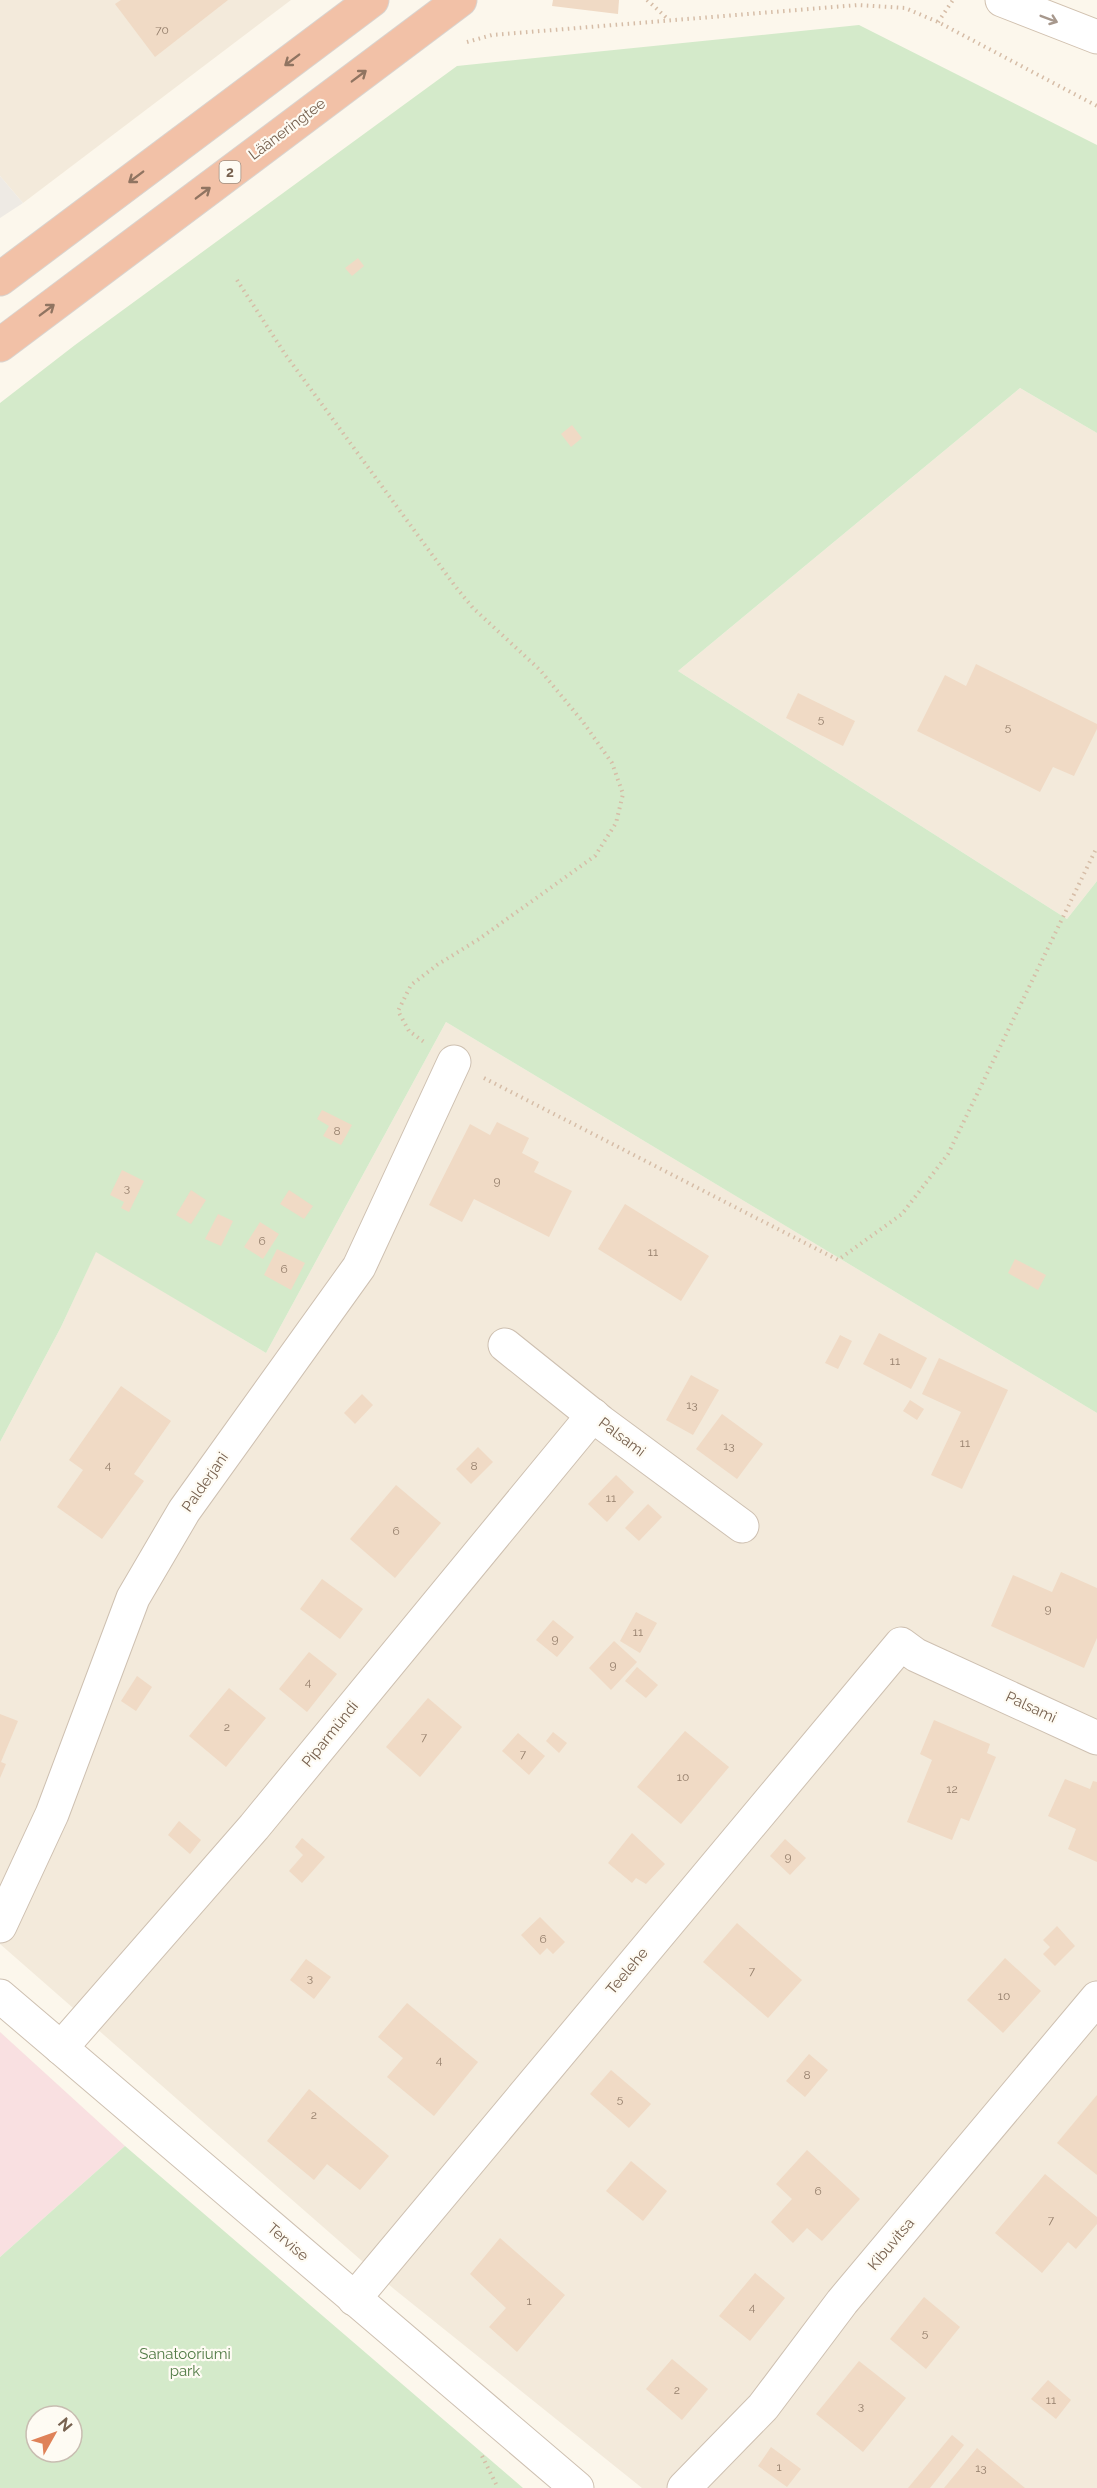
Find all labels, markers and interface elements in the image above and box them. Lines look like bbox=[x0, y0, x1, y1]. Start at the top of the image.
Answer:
one-way arrow bbox=[1040, 14, 1058, 25]
house number: 70 bbox=[155, 23, 169, 37]
one-way arrow bbox=[284, 54, 300, 67]
one-way arrow bbox=[350, 69, 366, 82]
street label: Lääneringtee bbox=[245, 94, 329, 164]
road number: 2 bbox=[220, 161, 240, 183]
one-way arrow bbox=[128, 171, 144, 184]
one-way arrow bbox=[195, 187, 211, 200]
one-way arrow bbox=[38, 304, 54, 316]
house number: 5 bbox=[818, 712, 825, 726]
house number: 5 bbox=[1005, 720, 1012, 734]
house number: 8 bbox=[333, 1124, 341, 1138]
house number: 9 bbox=[493, 1174, 501, 1188]
house number: 3 bbox=[124, 1181, 130, 1195]
house number: 6 bbox=[258, 1234, 266, 1248]
house number: 11 bbox=[648, 1245, 658, 1259]
house number: 6 bbox=[280, 1262, 288, 1276]
house number: 11 bbox=[890, 1354, 900, 1368]
house number: 13 bbox=[686, 1398, 698, 1412]
street label: Palsami bbox=[595, 1414, 649, 1460]
house number: 11 bbox=[960, 1436, 970, 1450]
house number: 13 bbox=[723, 1439, 735, 1453]
street label: Palderjani bbox=[178, 1449, 232, 1515]
house number: 4 bbox=[105, 1458, 112, 1472]
house number: 8 bbox=[470, 1459, 478, 1473]
house number: 11 bbox=[606, 1491, 616, 1505]
house number: 6 bbox=[392, 1524, 400, 1538]
house number: 9 bbox=[1044, 1602, 1052, 1616]
house number: 11 bbox=[633, 1625, 643, 1639]
house number: 9 bbox=[551, 1632, 559, 1646]
house number: 9 bbox=[609, 1658, 617, 1672]
house number: 4 bbox=[305, 1675, 312, 1689]
street label: Palsami bbox=[1003, 1687, 1059, 1727]
street label: Piparmündi bbox=[298, 1698, 362, 1770]
house number: 2 bbox=[224, 1720, 230, 1734]
house number: 7 bbox=[421, 1730, 428, 1744]
house number: 7 bbox=[520, 1747, 527, 1761]
house number: 10 bbox=[677, 1770, 689, 1784]
house number: 12 bbox=[946, 1782, 958, 1796]
house number: 9 bbox=[784, 1850, 792, 1864]
house number: 6 bbox=[539, 1932, 547, 1946]
street label: Teelehe bbox=[602, 1944, 652, 1998]
house number: 7 bbox=[749, 1964, 756, 1978]
house number: 3 bbox=[307, 1971, 313, 1985]
house number: 10 bbox=[998, 1989, 1010, 2003]
house number: 4 bbox=[436, 2053, 443, 2067]
house number: 8 bbox=[803, 2068, 811, 2082]
house number: 5 bbox=[617, 2092, 624, 2106]
house number: 2 bbox=[311, 2108, 317, 2122]
house number: 6 bbox=[814, 2184, 822, 2198]
house number: 7 bbox=[1048, 2213, 1055, 2227]
street label: Kibuvitsa bbox=[864, 2214, 918, 2274]
street label: Tervise bbox=[264, 2219, 312, 2265]
house number: 1 bbox=[526, 2294, 532, 2308]
house number: 4 bbox=[749, 2300, 756, 2314]
house number: 5 bbox=[922, 2326, 929, 2340]
park label: Sanatooriumi park bbox=[139, 2345, 231, 2380]
house number: 2 bbox=[674, 2383, 680, 2397]
house number: 11 bbox=[1046, 2393, 1056, 2407]
house number: 3 bbox=[858, 2399, 864, 2413]
north arrow bbox=[24, 2404, 84, 2464]
text: N bbox=[54, 2414, 76, 2435]
house number: 1 bbox=[776, 2460, 782, 2474]
house number: 13 bbox=[975, 2461, 987, 2475]

